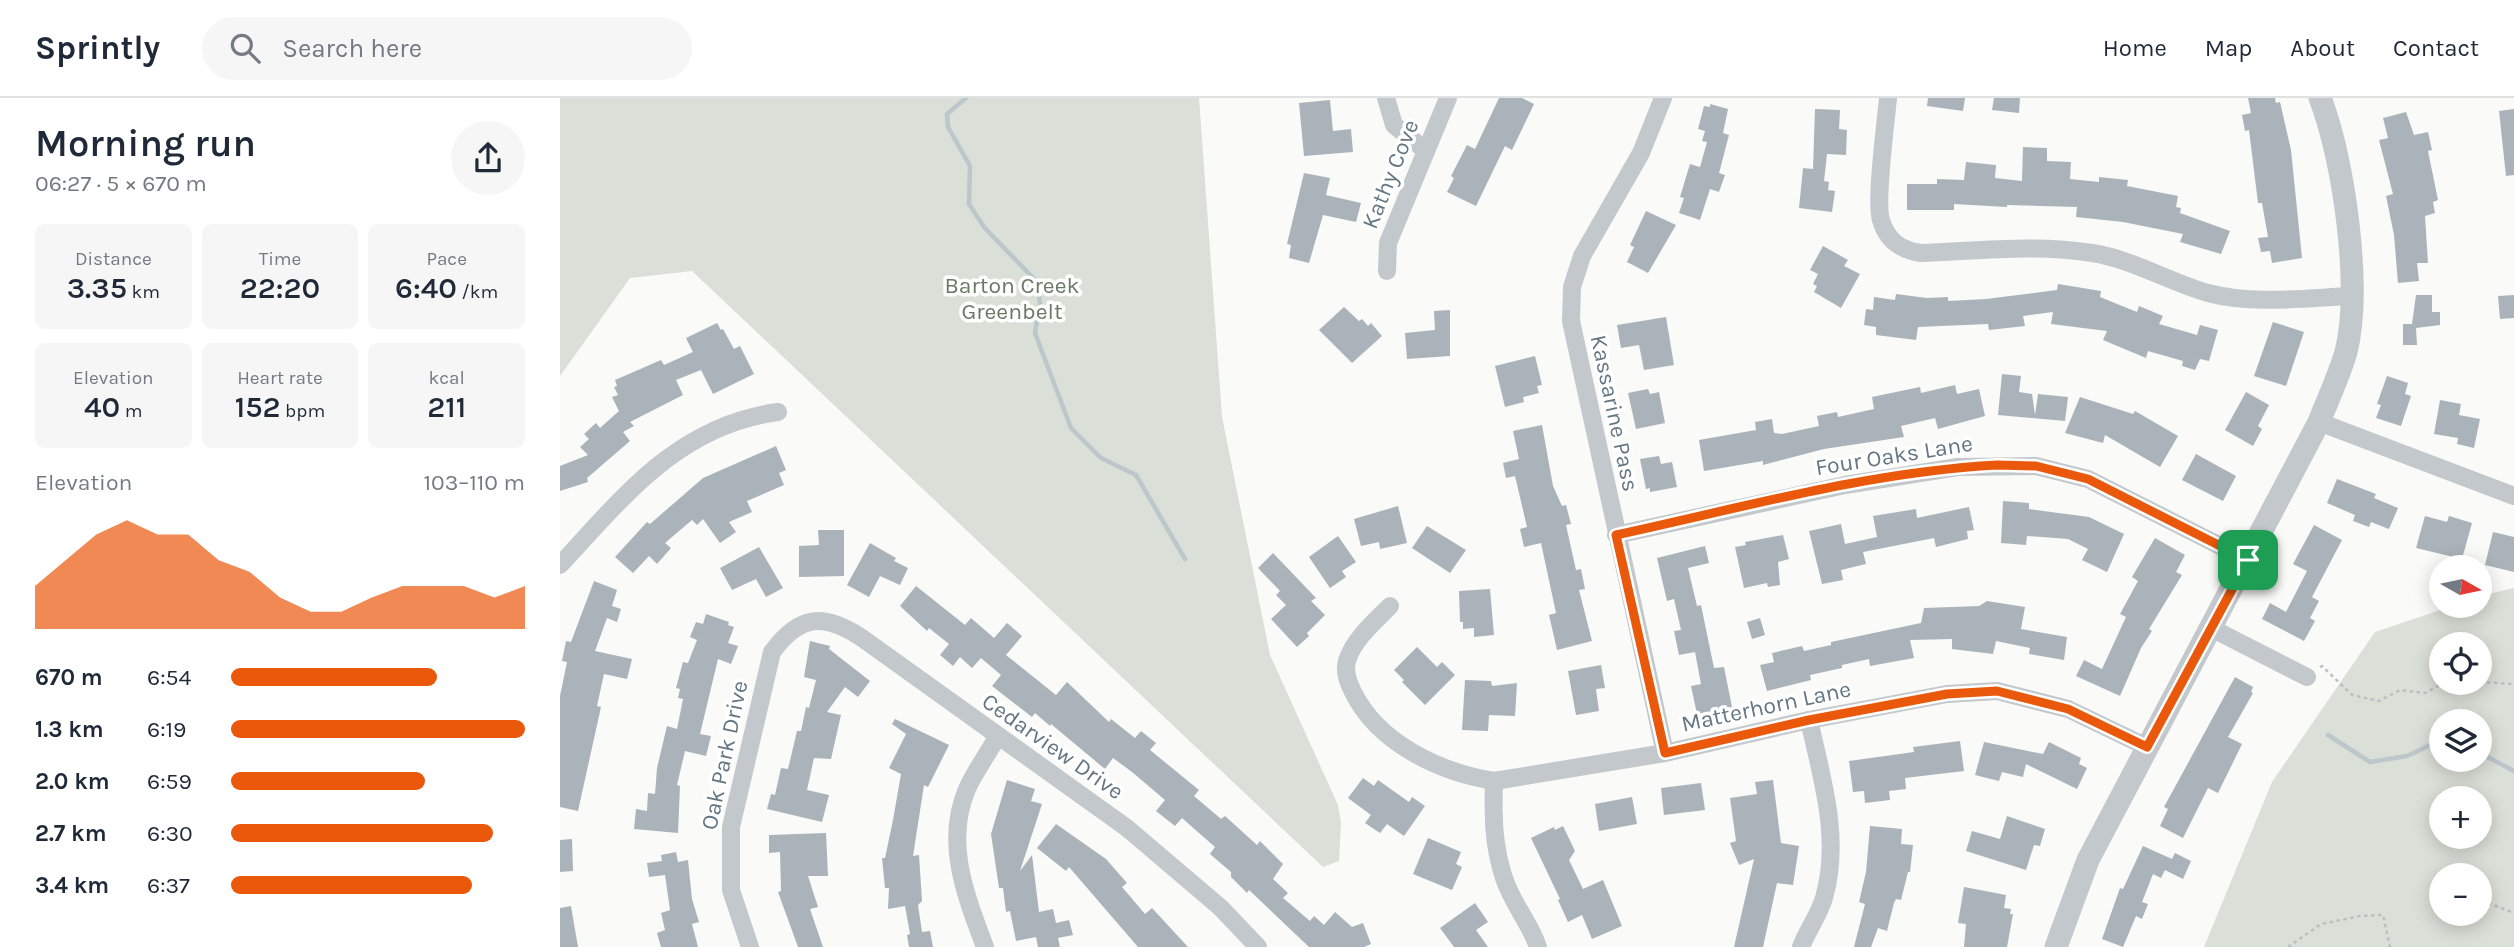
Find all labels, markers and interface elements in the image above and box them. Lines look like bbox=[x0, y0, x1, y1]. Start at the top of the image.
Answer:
search box bbox=[202, 17, 692, 80]
text: Sprintly bbox=[35, 29, 160, 67]
icon: search bbox=[226, 29, 264, 67]
text: Search here bbox=[282, 33, 422, 64]
text: Home bbox=[2103, 34, 2167, 62]
text: Map bbox=[2205, 34, 2252, 62]
text: About bbox=[2290, 34, 2355, 62]
text: Contact bbox=[2393, 34, 2479, 62]
street label: Kathy Cove bbox=[1356, 116, 1425, 233]
text: Morning run bbox=[35, 121, 256, 166]
button: share bbox=[451, 121, 525, 195]
text: 06:27 · 5 × 670 m bbox=[35, 170, 207, 197]
text: Distance bbox=[75, 248, 152, 270]
text: Time bbox=[259, 248, 301, 270]
text: Pace bbox=[426, 248, 467, 270]
text: 3.35 bbox=[67, 270, 127, 306]
text: 22:20 bbox=[240, 270, 320, 306]
text: 6:40 bbox=[395, 270, 457, 306]
park label: Barton Creek Greenbelt bbox=[945, 272, 1079, 325]
text: km bbox=[127, 281, 160, 303]
text: /km bbox=[457, 281, 498, 303]
street label: Kassarine Pass bbox=[1585, 332, 1644, 494]
text: Elevation bbox=[73, 367, 154, 389]
text: Heart rate bbox=[237, 367, 323, 389]
text: kcal bbox=[429, 367, 465, 389]
text: 40 bbox=[84, 389, 120, 425]
text: 152 bbox=[235, 389, 281, 425]
text: 211 bbox=[427, 389, 466, 425]
text: m bbox=[120, 400, 143, 422]
text: bpm bbox=[281, 400, 325, 422]
street label: Four Oaks Lane bbox=[1814, 430, 1975, 481]
text: Elevation bbox=[35, 469, 132, 496]
text: 103–110 m bbox=[423, 469, 525, 496]
pin bbox=[2218, 530, 2278, 590]
icon: arrive bbox=[2229, 541, 2267, 579]
north arrow bbox=[2429, 555, 2492, 618]
map controls bbox=[2429, 555, 2492, 926]
button: locate bbox=[2429, 632, 2492, 695]
text: 670 m bbox=[35, 664, 103, 691]
text: 6:54 bbox=[147, 664, 191, 691]
street label: Matterhorn Lane bbox=[1679, 675, 1853, 738]
street label: Oak Park Drive bbox=[696, 678, 753, 832]
street label: Cedarview Drive bbox=[977, 688, 1129, 805]
button: layers bbox=[2429, 709, 2492, 772]
text: 1.3 km bbox=[35, 716, 104, 743]
text: 6:19 bbox=[147, 716, 186, 743]
text: 2.0 km bbox=[35, 768, 110, 795]
text: 6:59 bbox=[147, 768, 192, 795]
button: + bbox=[2429, 786, 2492, 849]
text: 2.7 km bbox=[35, 820, 107, 847]
text: 6:30 bbox=[147, 820, 193, 847]
button: − bbox=[2429, 863, 2492, 926]
text: 3.4 km bbox=[35, 872, 109, 899]
text: 6:37 bbox=[147, 872, 190, 899]

